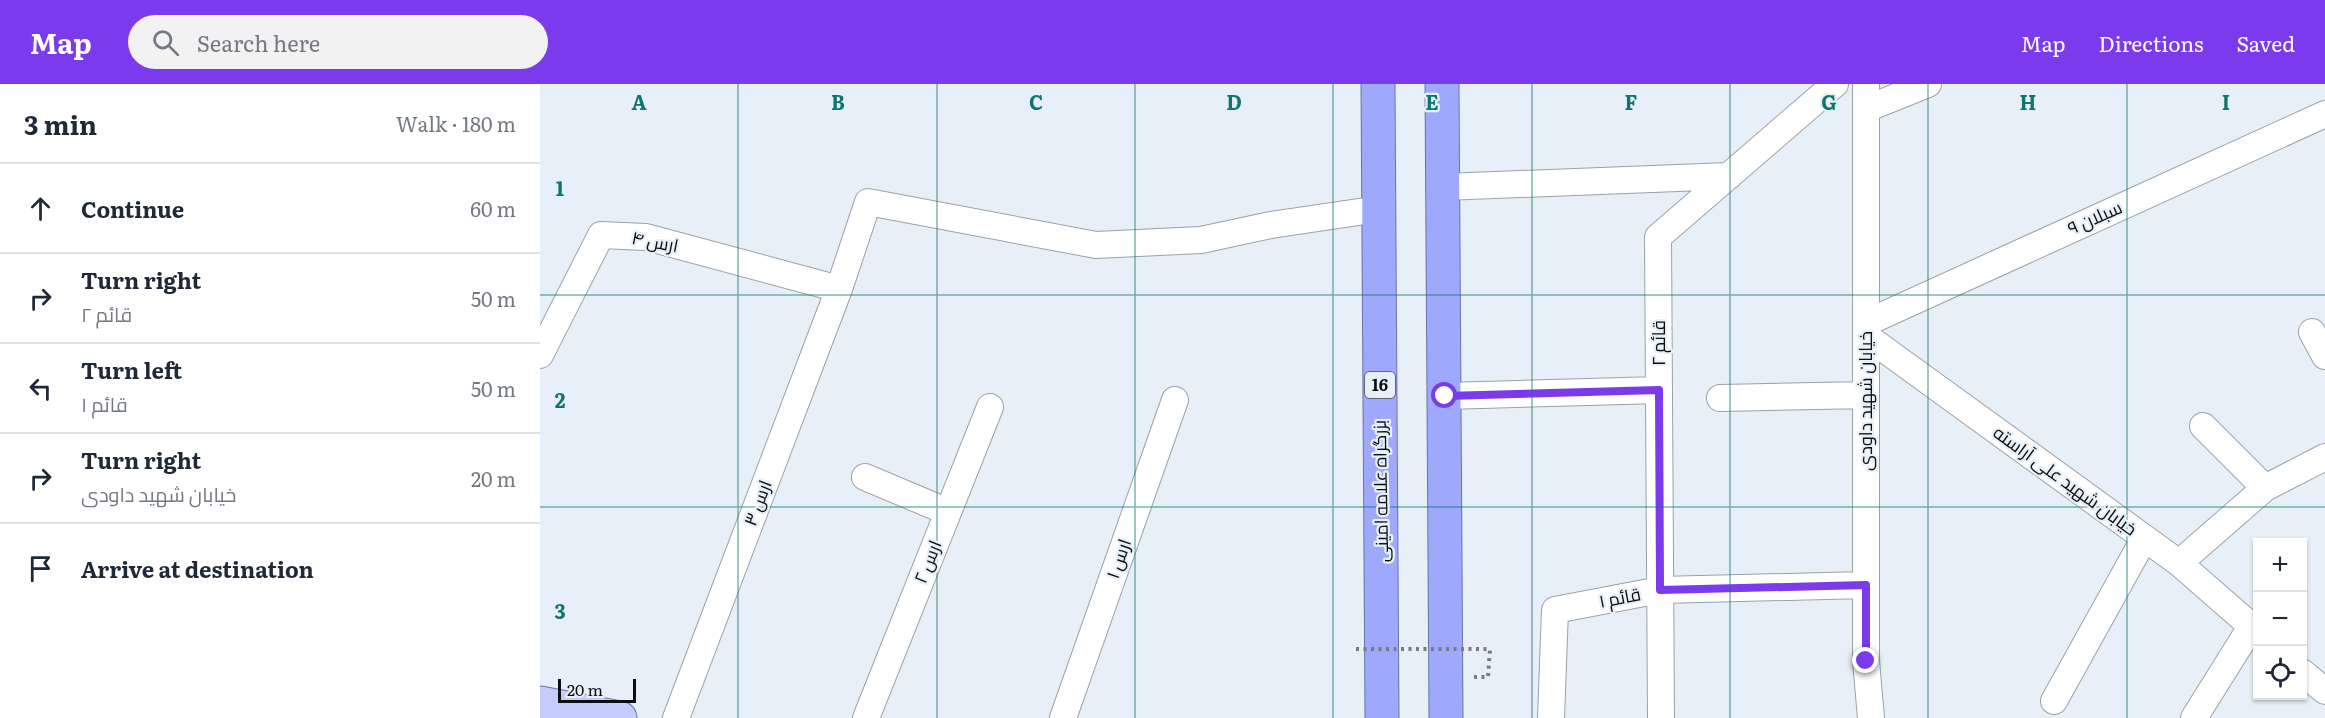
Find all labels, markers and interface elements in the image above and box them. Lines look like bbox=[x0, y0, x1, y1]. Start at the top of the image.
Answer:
search box bbox=[128, 15, 548, 69]
text: Map bbox=[30, 21, 92, 63]
icon: search bbox=[149, 26, 182, 59]
text: Search here bbox=[197, 26, 320, 59]
text: Map bbox=[2021, 27, 2066, 58]
text: Directions bbox=[2099, 27, 2204, 58]
text: Saved bbox=[2237, 27, 2295, 58]
text: A bbox=[631, 86, 647, 116]
text: B bbox=[831, 86, 845, 116]
text: C bbox=[1029, 86, 1043, 116]
text: D bbox=[1226, 86, 1242, 116]
text: E bbox=[1425, 86, 1439, 116]
text: F bbox=[1625, 86, 1638, 116]
text: G bbox=[1821, 86, 1837, 116]
text: H bbox=[2020, 86, 2036, 116]
text: I bbox=[2222, 86, 2230, 116]
text: 3 min bbox=[24, 104, 97, 143]
text: Walk · 180 m bbox=[396, 108, 516, 138]
text: 1 bbox=[556, 172, 564, 202]
icon: ahead bbox=[24, 192, 57, 225]
text: Continue bbox=[81, 192, 184, 225]
text: 60 m bbox=[470, 193, 516, 223]
street label: سبلان ۹ bbox=[2063, 193, 2126, 241]
street label: ارس ۴ bbox=[630, 223, 681, 258]
text: Turn right bbox=[81, 263, 201, 296]
icon: right bbox=[24, 282, 57, 315]
text: 50 m bbox=[471, 283, 516, 313]
text: قائم ۲ bbox=[81, 298, 132, 328]
street label: قائم ۲ bbox=[1644, 320, 1671, 366]
street label: خیابان شهید داودی bbox=[1851, 331, 1878, 471]
text: Turn left bbox=[81, 353, 182, 386]
icon: left bbox=[24, 372, 57, 405]
road number: 16 bbox=[1365, 372, 1395, 398]
text: 50 m bbox=[471, 373, 516, 403]
route start bbox=[1431, 382, 1457, 408]
text: 2 bbox=[555, 384, 566, 414]
text: قائم ۱ bbox=[81, 388, 128, 418]
street label: خیابان شهید علی آراسته bbox=[1988, 418, 2144, 541]
street label: بزرگراه علامه امینی bbox=[1365, 419, 1394, 563]
text: Turn right bbox=[81, 443, 201, 476]
icon: right bbox=[24, 462, 57, 495]
text: 20 m bbox=[471, 463, 516, 493]
street label: ارس ۳ bbox=[736, 476, 778, 529]
text: خیابان شهید داودی bbox=[81, 478, 236, 508]
street label: ارس ۱ bbox=[1098, 535, 1137, 582]
street label: ارس ۲ bbox=[906, 536, 947, 587]
map controls bbox=[2253, 538, 2307, 700]
button: + bbox=[2253, 538, 2307, 592]
icon: arrive bbox=[24, 552, 57, 585]
text: Arrive at destination bbox=[81, 552, 314, 585]
street label: قائم ۱ bbox=[1596, 579, 1643, 614]
button: − bbox=[2253, 592, 2307, 646]
text: 3 bbox=[554, 595, 566, 625]
button: locate bbox=[2253, 646, 2307, 700]
route end bbox=[1852, 647, 1878, 673]
scale bar bbox=[558, 676, 636, 704]
text: 20 m bbox=[567, 677, 603, 701]

